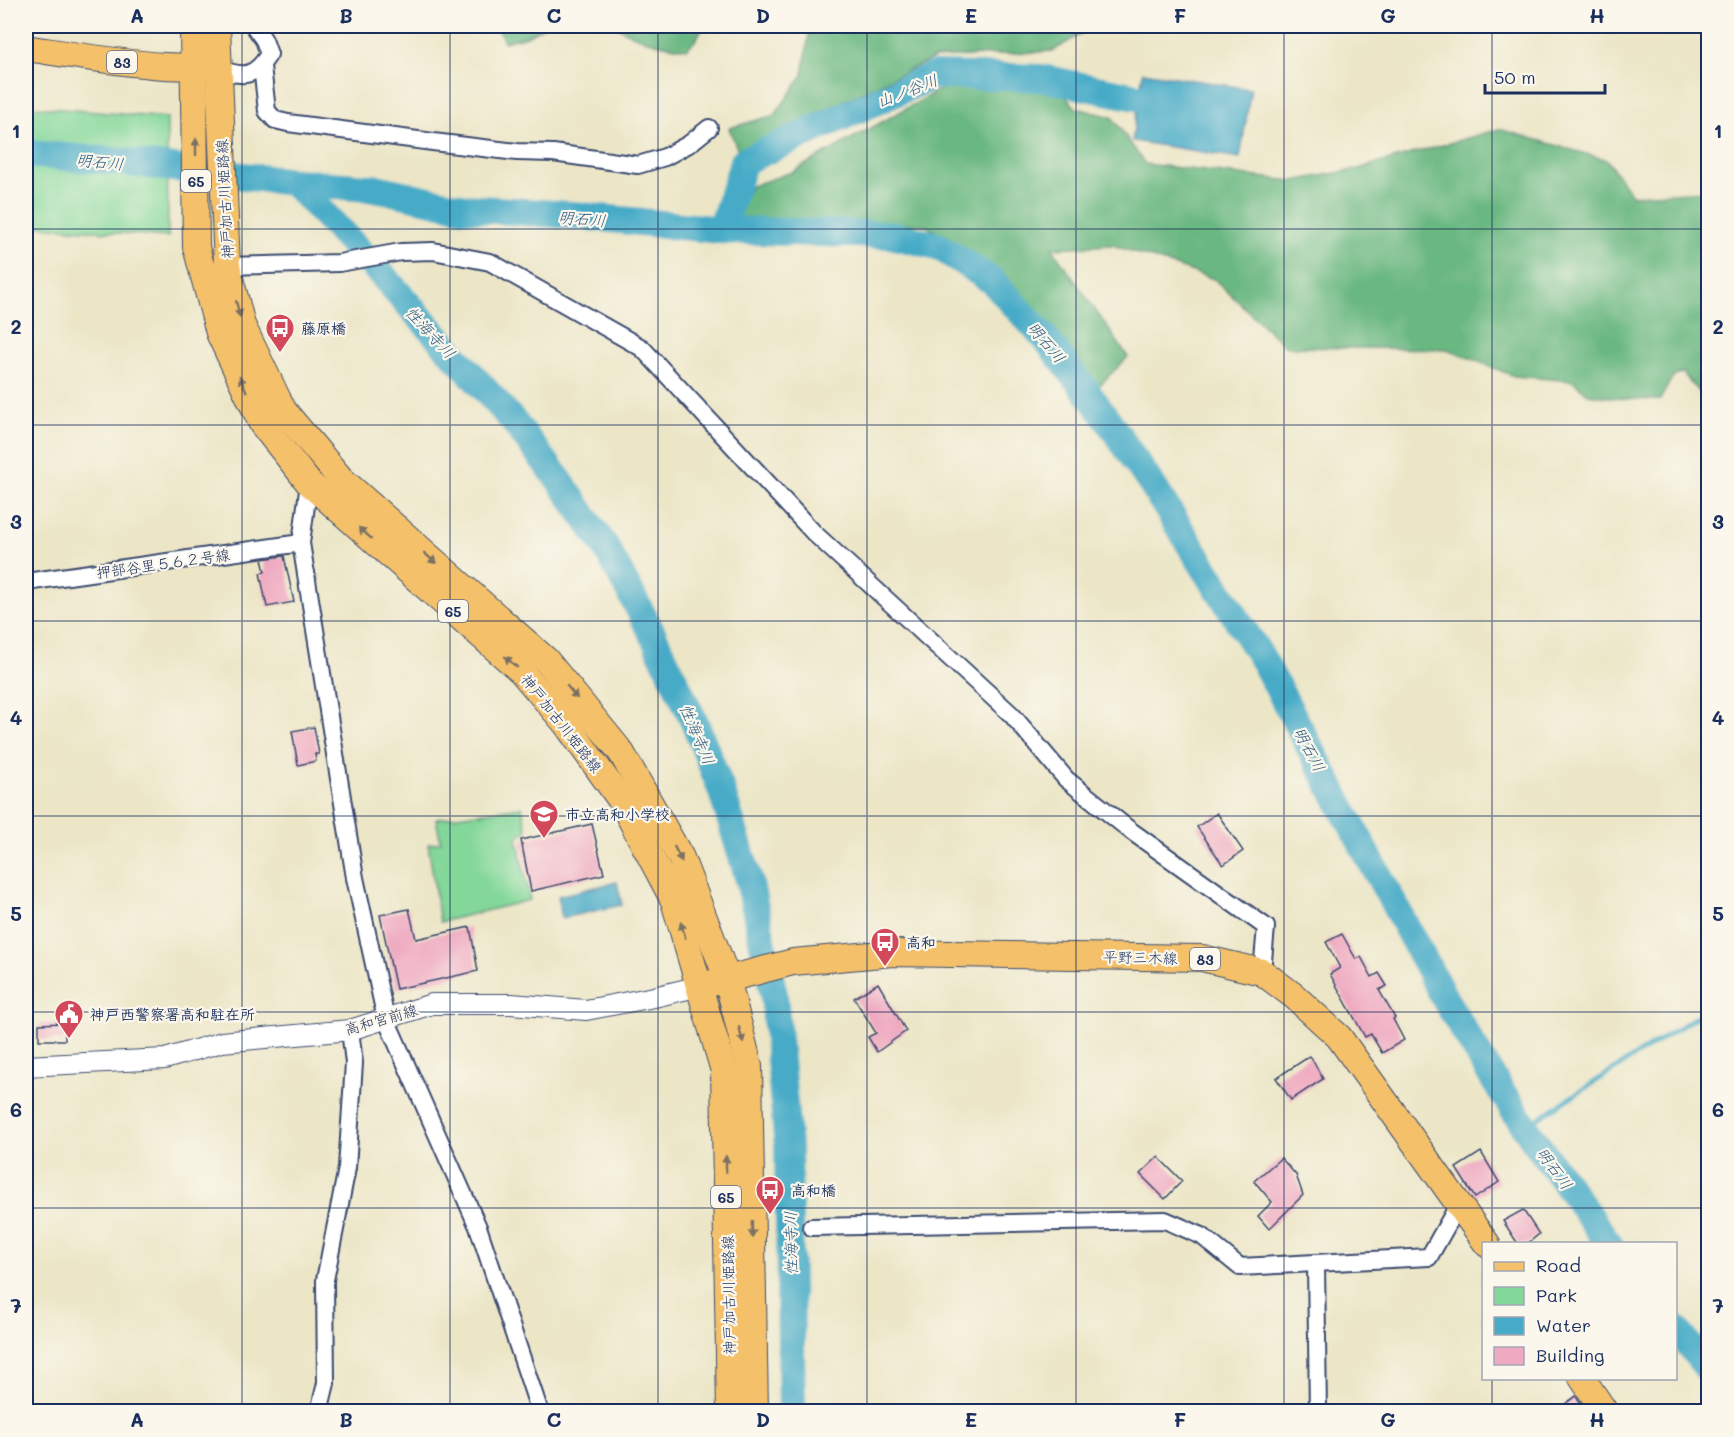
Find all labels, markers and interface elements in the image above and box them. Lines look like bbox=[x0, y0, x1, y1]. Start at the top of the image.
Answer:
text: A bbox=[130, 2, 144, 28]
text: B bbox=[339, 2, 353, 28]
text: C bbox=[547, 2, 562, 28]
text: D bbox=[756, 2, 770, 28]
text: E bbox=[965, 2, 977, 28]
text: F bbox=[1174, 2, 1187, 28]
text: G bbox=[1380, 2, 1396, 28]
text: H bbox=[1589, 2, 1605, 28]
road number: 83 bbox=[107, 51, 137, 73]
scale bar bbox=[1485, 57, 1605, 95]
text: 50 m bbox=[1494, 65, 1536, 89]
water label: 山ノ谷川 bbox=[873, 69, 941, 111]
text: 1 bbox=[12, 117, 20, 143]
text: 1 bbox=[1714, 117, 1722, 143]
one-way arrow bbox=[191, 137, 200, 156]
street label: 神戸加古川姫路線 bbox=[211, 139, 237, 259]
water label: 明石川 bbox=[75, 148, 125, 174]
road number: 65 bbox=[181, 170, 211, 192]
water label: 明石川 bbox=[557, 205, 607, 231]
one-way arrow bbox=[233, 299, 243, 318]
water label: 性海寺川 bbox=[401, 301, 461, 363]
bus stop icon: 藤原橋 bbox=[264, 312, 296, 354]
text: 2 bbox=[10, 313, 22, 339]
text: 2 bbox=[1712, 313, 1724, 339]
water label: 明石川 bbox=[1024, 317, 1070, 367]
place label: 藤原橋 bbox=[301, 318, 346, 338]
one-way arrow bbox=[238, 375, 247, 392]
text: 3 bbox=[10, 508, 22, 534]
text: 3 bbox=[1712, 508, 1724, 534]
one-way arrow bbox=[358, 527, 373, 540]
street label: 押部谷里５６２号線 bbox=[95, 544, 231, 582]
one-way arrow bbox=[423, 551, 438, 565]
road number: 65 bbox=[438, 600, 468, 622]
one-way arrow bbox=[504, 656, 519, 669]
street label: 神戸加古川姫路線 bbox=[517, 670, 607, 776]
one-way arrow bbox=[565, 684, 578, 700]
water label: 性海寺川 bbox=[676, 700, 720, 768]
text: 4 bbox=[10, 704, 23, 730]
text: 4 bbox=[1712, 704, 1725, 730]
water label: 明石川 bbox=[1289, 723, 1331, 775]
school or university icon: 市立高和小学校 bbox=[528, 798, 560, 840]
place label: 市立高和小学校 bbox=[565, 804, 670, 824]
one-way arrow bbox=[674, 846, 683, 863]
text: 5 bbox=[10, 900, 22, 926]
text: 5 bbox=[1712, 900, 1724, 926]
one-way arrow bbox=[678, 921, 687, 939]
bus stop icon: 高和 bbox=[869, 926, 901, 968]
place label: 高和 bbox=[906, 932, 936, 952]
street label: 平野三木線 bbox=[1102, 946, 1178, 968]
road number: 83 bbox=[1190, 948, 1220, 970]
public building icon: 神戸西警察署高和駐在所 bbox=[53, 998, 85, 1040]
street label: 高和宮前線 bbox=[342, 999, 420, 1039]
place label: 神戸西警察署高和駐在所 bbox=[90, 1004, 255, 1024]
one-way arrow bbox=[737, 1026, 747, 1044]
text: 6 bbox=[10, 1096, 22, 1122]
text: 6 bbox=[1712, 1096, 1724, 1122]
water label: 明石川 bbox=[1532, 1142, 1578, 1194]
one-way arrow bbox=[721, 1155, 731, 1174]
bus stop icon: 高和橋 bbox=[754, 1174, 786, 1216]
place label: 高和橋 bbox=[791, 1180, 836, 1200]
road number: 65 bbox=[711, 1186, 741, 1208]
water label: 性海寺川 bbox=[779, 1211, 801, 1275]
one-way arrow bbox=[747, 1220, 757, 1239]
street label: 神戸加古川姫路線 bbox=[717, 1235, 739, 1355]
legend bbox=[1482, 1242, 1677, 1380]
text: Road bbox=[1536, 1253, 1581, 1277]
text: Park bbox=[1536, 1283, 1577, 1307]
text: 7 bbox=[10, 1292, 22, 1318]
text: 7 bbox=[1712, 1292, 1724, 1318]
text: Water bbox=[1536, 1313, 1591, 1337]
text: Building bbox=[1536, 1343, 1604, 1367]
text: A bbox=[130, 1406, 144, 1432]
text: B bbox=[339, 1406, 353, 1432]
text: C bbox=[547, 1406, 562, 1432]
text: D bbox=[756, 1406, 770, 1432]
text: E bbox=[965, 1406, 977, 1432]
text: F bbox=[1174, 1406, 1187, 1432]
text: G bbox=[1380, 1406, 1396, 1432]
text: H bbox=[1589, 1406, 1605, 1432]

